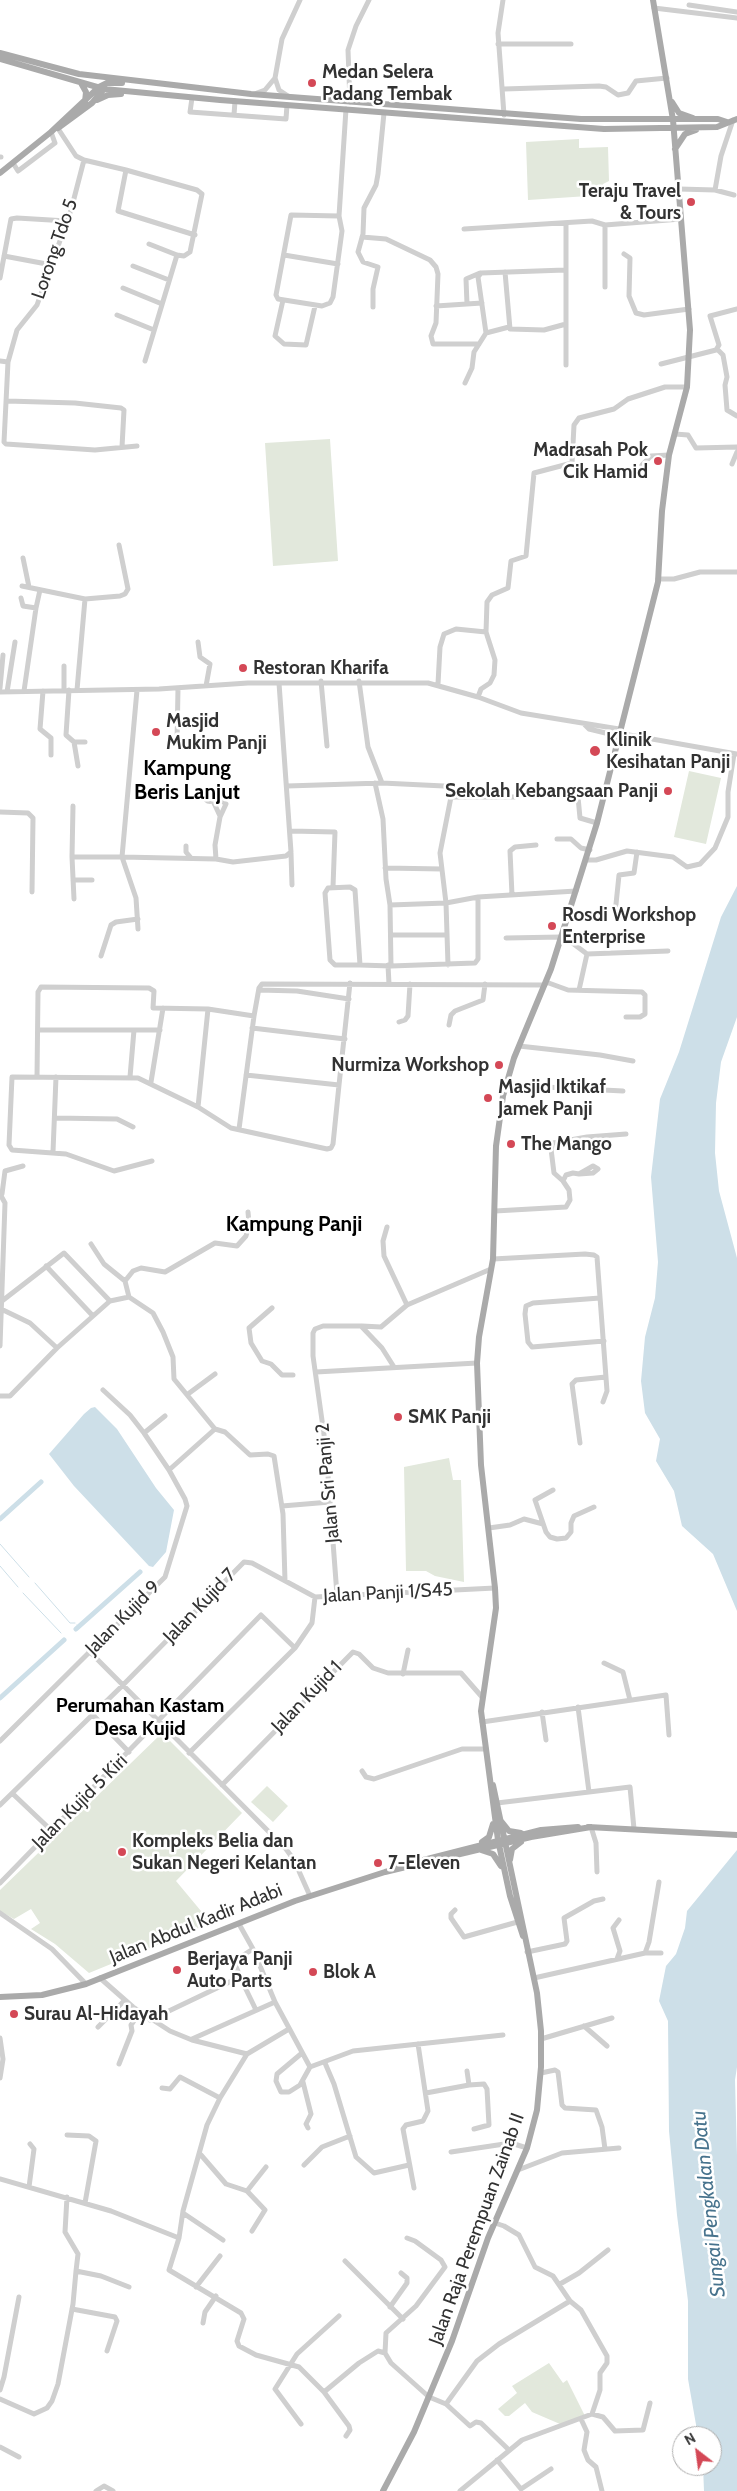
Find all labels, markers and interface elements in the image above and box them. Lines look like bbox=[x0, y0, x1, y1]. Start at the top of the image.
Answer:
place label: Medan Selera Padang Tembak bbox=[322, 61, 452, 105]
marker: Medan Selera Padang Tembak bbox=[306, 77, 318, 89]
place label: Teraju Travel & Tours bbox=[579, 180, 681, 224]
street label: Lorong Tdo 5 bbox=[27, 196, 83, 302]
marker: Teraju Travel & Tours bbox=[685, 196, 697, 208]
place label: Madrasah Pok Cik Hamid bbox=[533, 439, 648, 483]
marker: Madrasah Pok Cik Hamid bbox=[652, 455, 664, 467]
place label: Restoran Kharifa bbox=[253, 657, 389, 679]
marker: Restoran Kharifa bbox=[237, 662, 249, 674]
place label: Masjid Mukim Panji bbox=[166, 710, 267, 754]
marker: Masjid Mukim Panji bbox=[150, 726, 162, 738]
place label: Klinik Kesihatan Panji bbox=[606, 729, 730, 773]
marker: Klinik Kesihatan Panji bbox=[588, 744, 602, 758]
district label: Kampung Beris Lanjut bbox=[134, 756, 240, 806]
place label: Sekolah Kebangsaan Panji bbox=[445, 780, 658, 802]
marker: Sekolah Kebangsaan Panji bbox=[662, 785, 674, 797]
place label: Rosdi Workshop Enterprise bbox=[562, 904, 696, 948]
marker: Rosdi Workshop Enterprise bbox=[546, 920, 558, 932]
place label: Nurmiza Workshop bbox=[331, 1054, 489, 1076]
marker: Nurmiza Workshop bbox=[493, 1059, 505, 1071]
place label: Masjid Iktikaf Jamek Panji bbox=[498, 1076, 606, 1120]
marker: Masjid Iktikaf Jamek Panji bbox=[482, 1092, 494, 1104]
place label: The Mango bbox=[521, 1133, 612, 1155]
marker: The Mango bbox=[505, 1138, 517, 1150]
district label: Kampung Panji bbox=[226, 1212, 362, 1238]
place label: SMK Panji bbox=[408, 1406, 491, 1428]
marker: SMK Panji bbox=[392, 1411, 404, 1423]
street label: Jalan Sri Panji 2 bbox=[311, 1422, 345, 1544]
street label: Jalan Kujid 7 bbox=[159, 1564, 241, 1648]
street label: Jalan Kujid 9 bbox=[81, 1576, 165, 1660]
street label: Jalan Panji 1/S45 bbox=[323, 1578, 453, 1608]
street label: Jalan Kujid 1 bbox=[267, 1656, 347, 1738]
district label: Perumahan Kastam Desa Kujid bbox=[56, 1694, 224, 1741]
street label: Jalan Kujid 5 Kiri bbox=[28, 1750, 132, 1854]
place label: Kompleks Belia dan Sukan Negeri Kelantan bbox=[132, 1830, 316, 1874]
marker: Kompleks Belia dan Sukan Negeri Kelantan bbox=[116, 1846, 128, 1858]
place label: 7-Eleven bbox=[388, 1852, 460, 1874]
marker: 7-Eleven bbox=[372, 1857, 384, 1869]
street label: Jalan Abdul Kadir Adabi bbox=[106, 1879, 286, 1969]
place label: Berjaya Panji Auto Parts bbox=[187, 1948, 293, 1992]
place label: Blok A bbox=[323, 1961, 376, 1983]
marker: Berjaya Panji Auto Parts bbox=[171, 1964, 183, 1976]
marker: Blok A bbox=[307, 1966, 319, 1978]
place label: Surau Al-Hidayah bbox=[24, 2003, 169, 2025]
marker: Surau Al-Hidayah bbox=[8, 2008, 20, 2020]
street label: Jalan Raja Perempuan Zainab II bbox=[424, 2110, 530, 2348]
water label: Sungai Pengkalan Datu bbox=[687, 2110, 731, 2298]
north arrow bbox=[672, 2426, 722, 2476]
text: N bbox=[681, 2429, 699, 2449]

